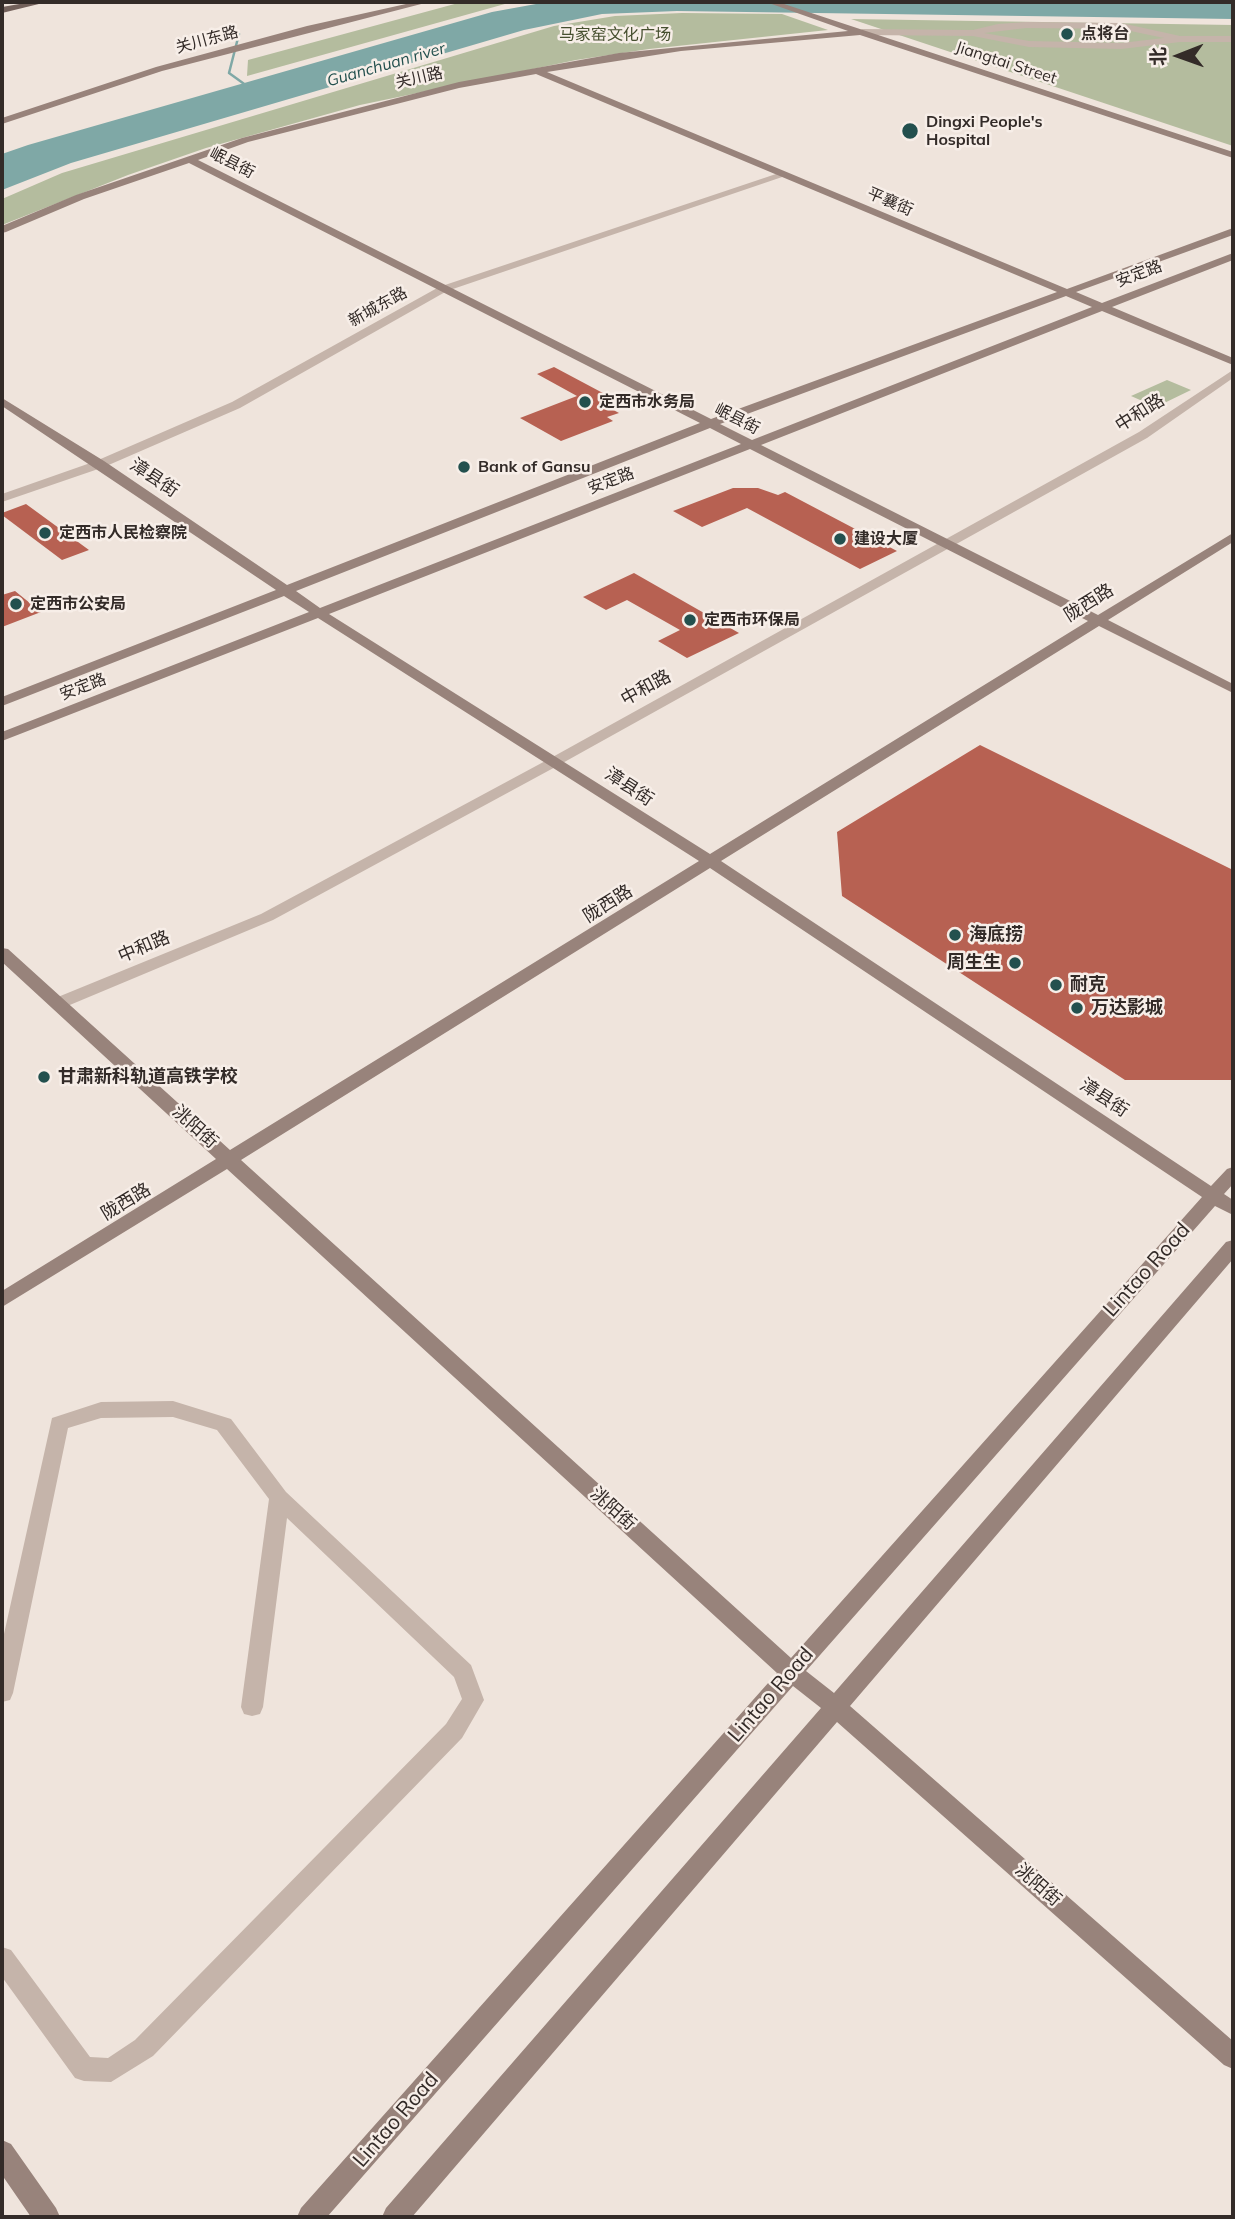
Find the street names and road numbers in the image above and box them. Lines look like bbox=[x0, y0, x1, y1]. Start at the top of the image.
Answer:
street label: 关川东路 bbox=[174, 22, 240, 58]
street label: Jiangtai Street bbox=[953, 38, 1059, 88]
street label: 关川路 bbox=[393, 63, 445, 93]
street label: 岷县街 bbox=[206, 144, 258, 182]
street label: 平襄街 bbox=[864, 184, 916, 220]
street label: 安定路 bbox=[1113, 256, 1165, 292]
street label: 新城东路 bbox=[345, 283, 411, 331]
street label: 中和路 bbox=[1111, 390, 1169, 436]
street label: 岷县街 bbox=[711, 400, 763, 438]
street label: 漳县街 bbox=[126, 454, 182, 502]
street label: 安定路 bbox=[585, 463, 637, 499]
street label: 陇西路 bbox=[1060, 580, 1118, 626]
street label: 中和路 bbox=[617, 665, 675, 711]
street label: 安定路 bbox=[57, 669, 109, 705]
street label: 漳县街 bbox=[600, 763, 658, 811]
street label: 陇西路 bbox=[579, 881, 637, 927]
street label: 中和路 bbox=[115, 927, 173, 967]
street label: 漳县街 bbox=[1075, 1074, 1133, 1122]
street label: 洮阳街 bbox=[168, 1101, 222, 1153]
street label: 陇西路 bbox=[97, 1179, 155, 1225]
street label: Lintao Road bbox=[1098, 1218, 1196, 1322]
street label: 洮阳街 bbox=[586, 1483, 640, 1535]
street label: Lintao Road bbox=[723, 1642, 819, 1748]
street label: 洮阳街 bbox=[1011, 1859, 1065, 1911]
street label: Lintao Road bbox=[348, 2067, 444, 2173]

